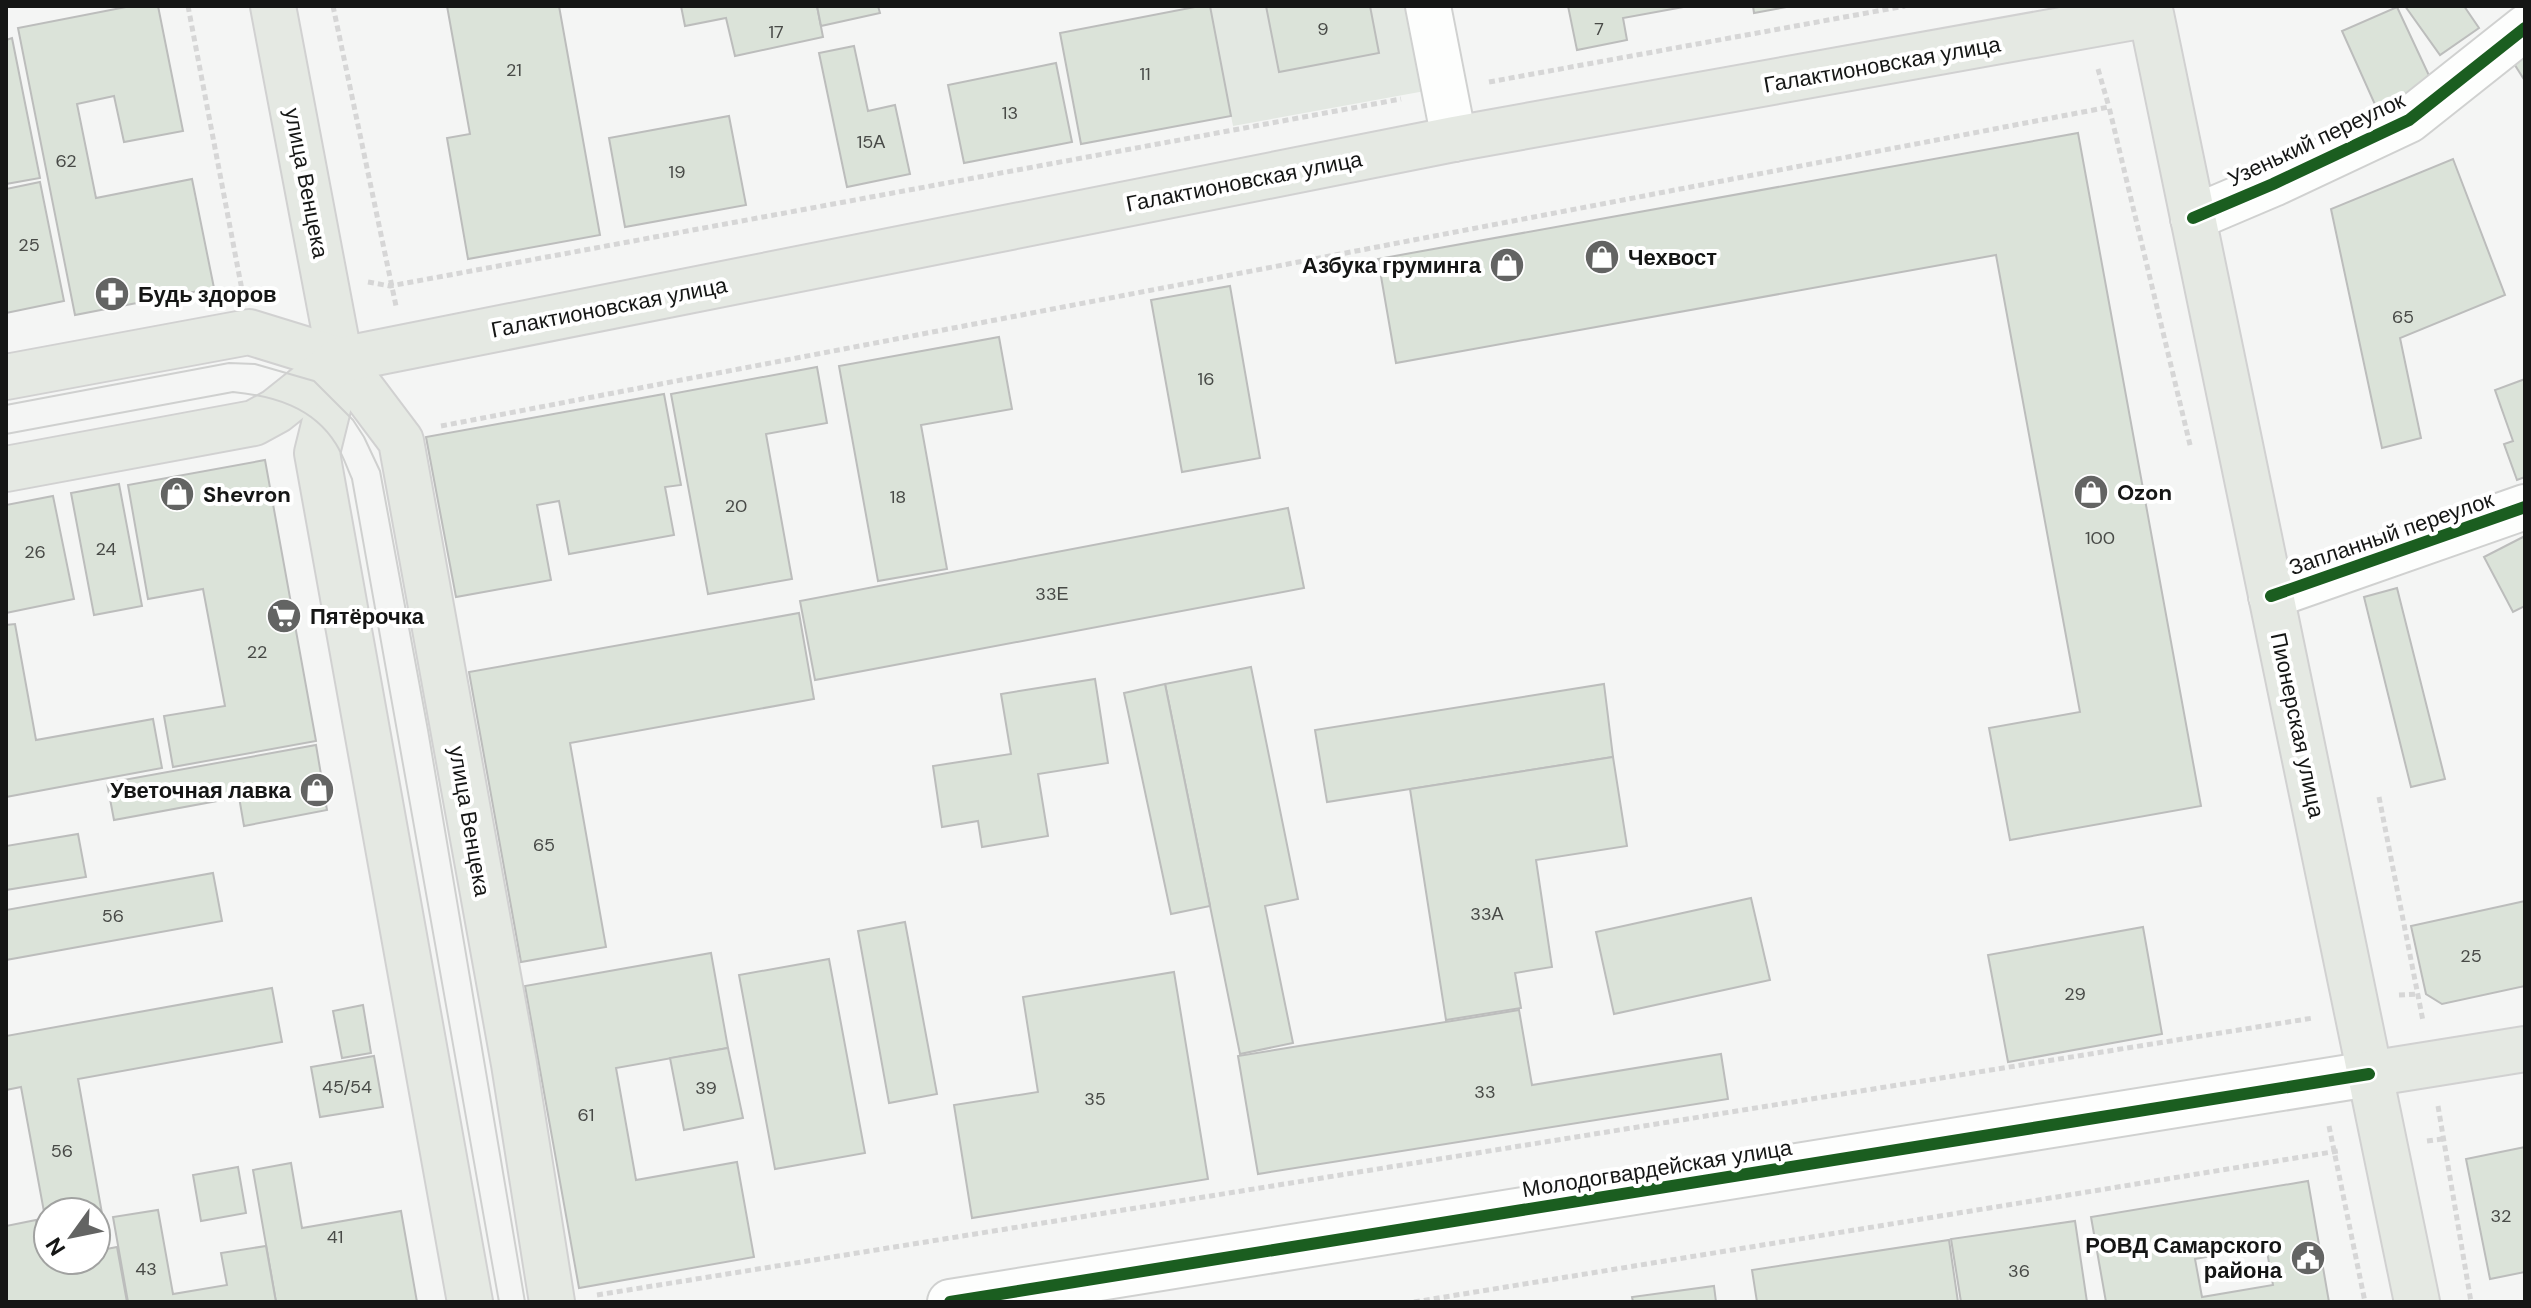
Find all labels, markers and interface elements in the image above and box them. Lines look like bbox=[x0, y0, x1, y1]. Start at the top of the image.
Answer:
house number: 9 bbox=[1317, 17, 1329, 41]
house number: 7 bbox=[1594, 17, 1604, 41]
house number: 17 bbox=[768, 20, 784, 44]
street label: Галактионовская улица bbox=[1761, 29, 2003, 100]
house number: 21 bbox=[506, 58, 522, 82]
house number: 11 bbox=[1139, 62, 1151, 86]
street label: Узенький переулок bbox=[2223, 86, 2410, 193]
house number: 13 bbox=[1002, 101, 1018, 125]
street label: улица Венцека bbox=[278, 106, 335, 261]
house number: 15А bbox=[857, 130, 885, 154]
street label: Галактионовская улица bbox=[1124, 144, 1365, 219]
house number: 62 bbox=[55, 149, 77, 173]
house number: 19 bbox=[669, 160, 685, 184]
house number: 25 bbox=[18, 233, 40, 257]
shop icon: Чехвост bbox=[1583, 238, 1621, 276]
place label: Чехвост bbox=[1628, 243, 1717, 272]
shop icon: Азбука груминга bbox=[1488, 246, 1526, 284]
place label: Азбука груминга bbox=[1302, 251, 1482, 280]
street label: Галактионовская улица bbox=[489, 270, 730, 345]
pharmacy icon: Будь здоров bbox=[93, 275, 131, 313]
place label: Будь здоров bbox=[138, 280, 277, 309]
house number: 65 bbox=[2392, 305, 2414, 329]
house number: 16 bbox=[1198, 367, 1214, 391]
shop icon: Ozon bbox=[2072, 473, 2110, 511]
shop icon: Shevron bbox=[158, 475, 196, 513]
place label: Ozon bbox=[2117, 478, 2172, 507]
place label: Shevron bbox=[203, 480, 291, 509]
house number: 18 bbox=[890, 485, 906, 509]
street label: Запланный переулок bbox=[2285, 485, 2498, 582]
house number: 20 bbox=[725, 494, 747, 518]
house number: 100 bbox=[2085, 526, 2115, 550]
house number: 24 bbox=[96, 537, 117, 561]
house number: 26 bbox=[24, 540, 46, 564]
house number: 33Е bbox=[1035, 582, 1069, 606]
supermarket icon: Пятёрочка bbox=[265, 597, 303, 635]
place label: Пятёрочка bbox=[310, 602, 425, 631]
street label: Пионерская улица bbox=[2264, 630, 2331, 821]
house number: 22 bbox=[247, 640, 267, 664]
street label: улица Венцека bbox=[442, 744, 497, 899]
shop icon: Уветочная лавка bbox=[298, 771, 336, 809]
place label: Уветочная лавка bbox=[110, 776, 292, 805]
house number: 65 bbox=[533, 833, 555, 857]
house number: 33А bbox=[1470, 902, 1504, 926]
house number: 56 bbox=[102, 904, 124, 928]
house number: 25 bbox=[2460, 944, 2482, 968]
house number: 29 bbox=[2064, 982, 2086, 1006]
house number: 45/54 bbox=[322, 1075, 372, 1099]
house number: 39 bbox=[695, 1076, 717, 1100]
house number: 33 bbox=[1474, 1080, 1496, 1104]
house number: 35 bbox=[1084, 1087, 1106, 1111]
house number: 61 bbox=[578, 1103, 594, 1127]
street label: Молодогвардейская улица bbox=[1520, 1133, 1795, 1204]
house number: 56 bbox=[51, 1139, 73, 1163]
north arrow bbox=[32, 1196, 112, 1276]
house number: 32 bbox=[2490, 1204, 2512, 1228]
house number: 41 bbox=[327, 1225, 343, 1249]
place label: РОВД Самарского района bbox=[2085, 1231, 2283, 1285]
text: N bbox=[39, 1232, 72, 1261]
public building icon: РОВД Самарского района bbox=[2289, 1239, 2327, 1277]
house number: 43 bbox=[135, 1257, 157, 1281]
house number: 36 bbox=[2008, 1259, 2030, 1283]

